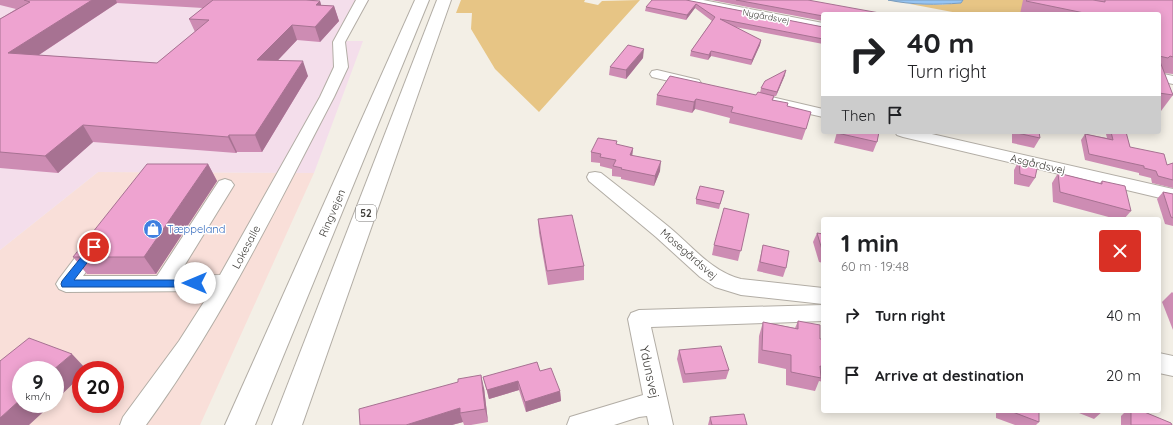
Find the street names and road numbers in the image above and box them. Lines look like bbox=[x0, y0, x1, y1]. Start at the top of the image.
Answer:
street label: Nygårdsvej bbox=[742, 6, 790, 26]
street label: Asgårdsvej bbox=[1009, 151, 1067, 177]
street label: Ringvejen bbox=[316, 187, 348, 239]
road number: 52 bbox=[356, 205, 376, 221]
street label: Lokesalle bbox=[229, 223, 263, 271]
street label: Mosegårdsvej bbox=[657, 225, 721, 283]
street label: Ydunsvej bbox=[637, 344, 663, 400]

